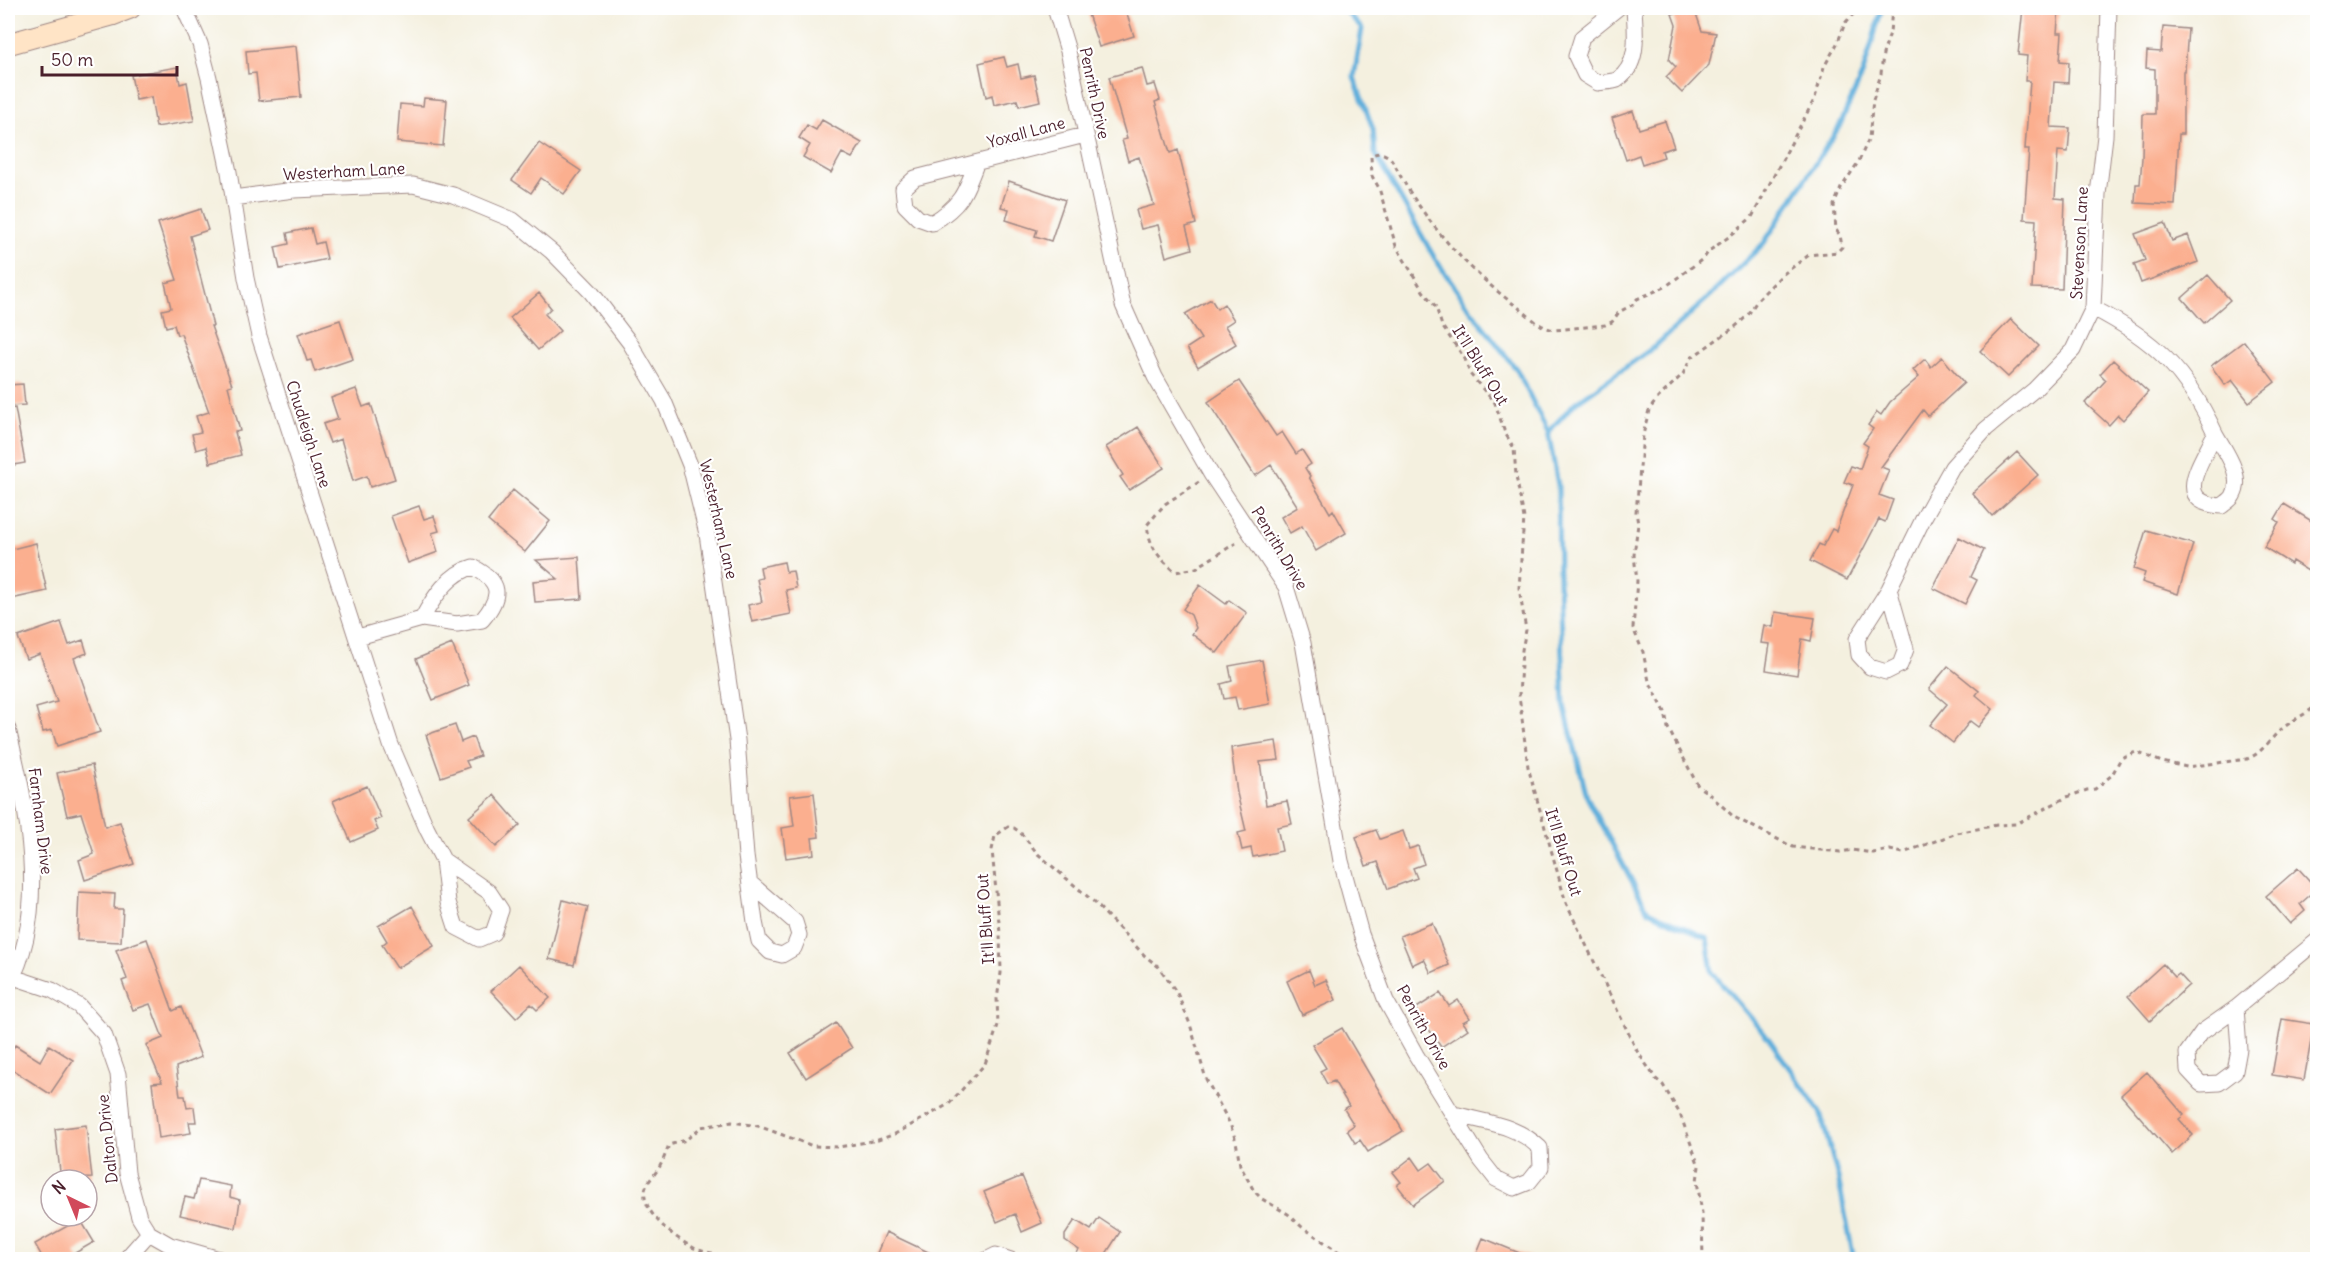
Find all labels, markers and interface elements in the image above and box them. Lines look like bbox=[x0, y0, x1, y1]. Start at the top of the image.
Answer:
scale bar bbox=[42, 39, 177, 77]
street label: Penrith Drive bbox=[1076, 45, 1114, 141]
text: 50 m bbox=[51, 48, 93, 71]
street label: Yoxall Lane bbox=[985, 112, 1067, 152]
street label: Westerham Lane bbox=[283, 158, 405, 184]
street label: Stevenson Lane bbox=[2066, 186, 2092, 300]
street label: It'll Bluff Out bbox=[1448, 321, 1514, 409]
street label: Chudleigh Lane bbox=[282, 378, 336, 490]
street label: Westerham Lane bbox=[696, 457, 742, 581]
street label: Penrith Drive bbox=[1247, 503, 1313, 593]
street label: Farnham Drive bbox=[25, 767, 57, 875]
street label: It'll Bluff Out bbox=[1541, 806, 1587, 899]
street label: It'll Bluff Out bbox=[972, 872, 998, 965]
street label: Penrith Drive bbox=[1393, 981, 1455, 1073]
street label: Dalton Drive bbox=[92, 1094, 122, 1184]
north arrow bbox=[39, 1168, 99, 1228]
text: N bbox=[48, 1176, 70, 1198]

